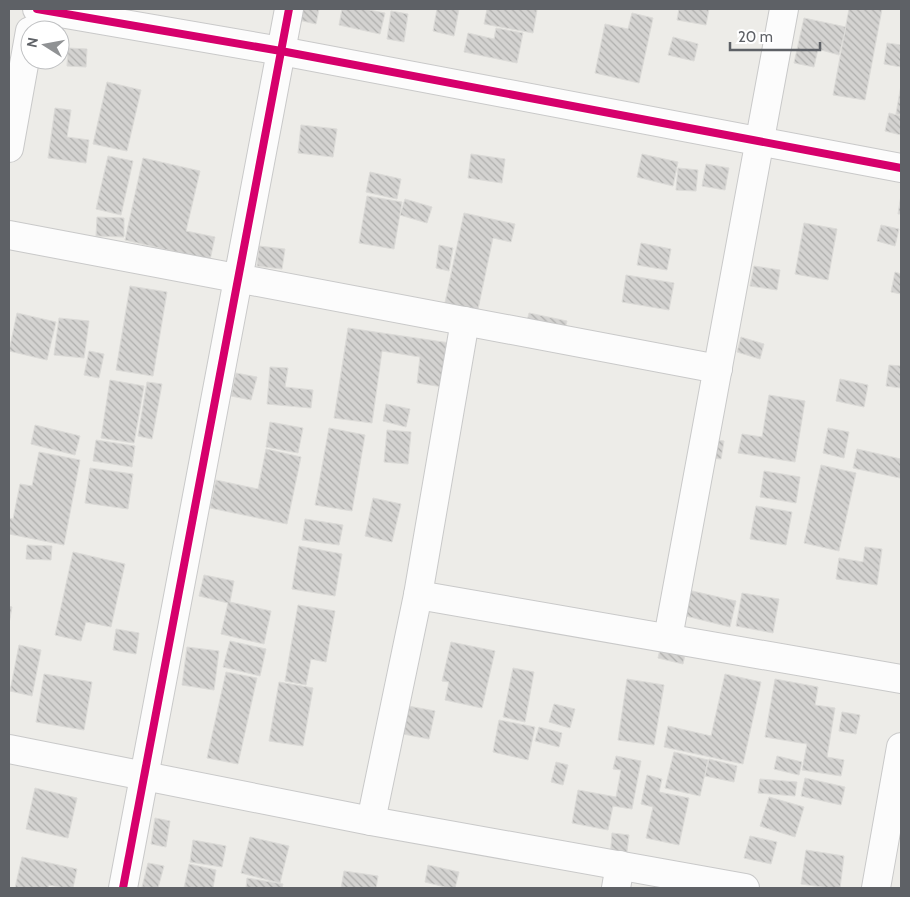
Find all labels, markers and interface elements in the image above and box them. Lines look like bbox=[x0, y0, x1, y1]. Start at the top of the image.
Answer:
north arrow bbox=[20, 20, 70, 70]
scale bar bbox=[730, 20, 820, 52]
text: 20 m bbox=[738, 28, 773, 46]
text: N bbox=[22, 36, 42, 49]

